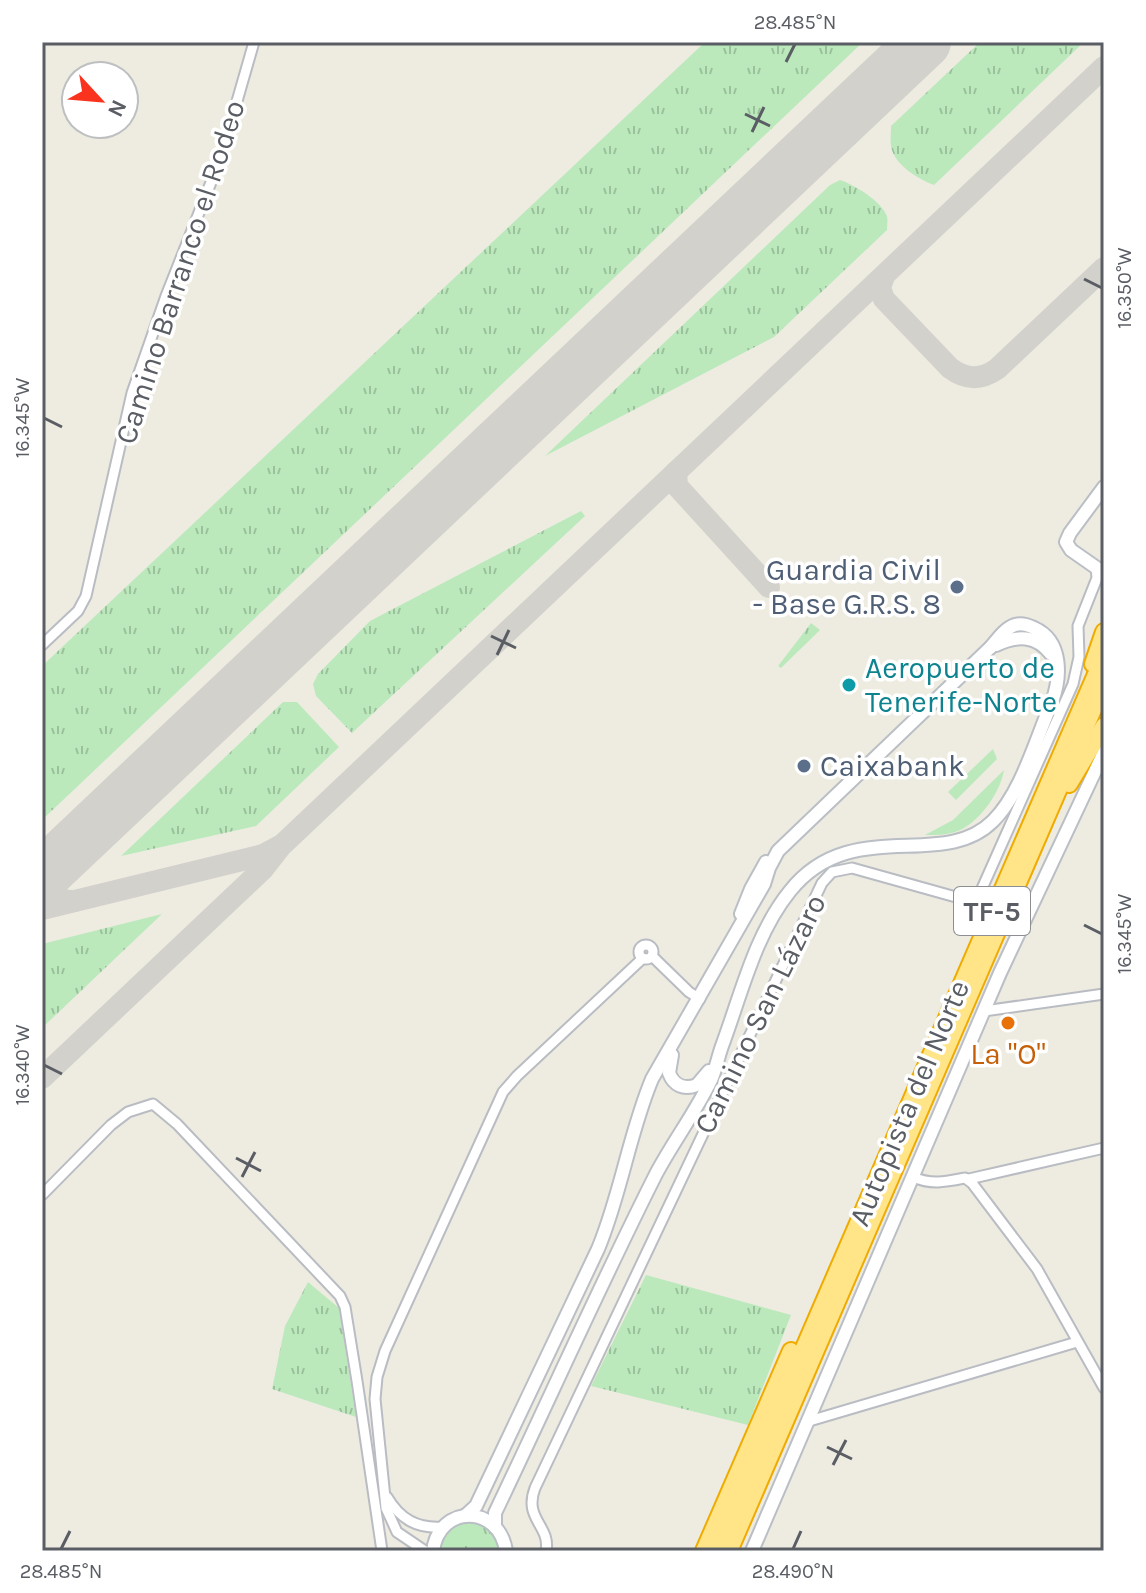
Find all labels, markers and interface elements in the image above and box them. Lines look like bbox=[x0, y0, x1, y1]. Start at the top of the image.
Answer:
text: 28.485°N bbox=[754, 11, 836, 34]
north arrow bbox=[60, 60, 140, 140]
text: N bbox=[102, 96, 132, 121]
street label: Camino Barranco el Rodeo bbox=[107, 96, 253, 448]
text: 16.350°W bbox=[1113, 247, 1136, 329]
text: 16.345°W bbox=[11, 378, 34, 458]
place label: Guardia Civil - Base G.R.S. 8 bbox=[753, 552, 941, 622]
marker: Guardia Civil - Base G.R.S. 8 bbox=[948, 578, 966, 596]
place label: Aeropuerto de Tenerife-Norte bbox=[865, 650, 1057, 720]
marker: Aeropuerto de Tenerife-Norte bbox=[840, 676, 858, 694]
place label: Caixabank bbox=[820, 748, 965, 784]
marker: Caixabank bbox=[795, 757, 813, 775]
road number: TF-5 bbox=[954, 887, 1030, 935]
street label: Camino San Lázaro bbox=[686, 888, 834, 1140]
text: 16.345°W bbox=[1113, 894, 1136, 974]
street label: Autopista del Norte bbox=[841, 975, 977, 1231]
marker: La "O" bbox=[999, 1014, 1017, 1032]
text: 16.340°W bbox=[11, 1024, 34, 1106]
place label: La "O" bbox=[970, 1036, 1046, 1072]
text: 28.485°N bbox=[20, 1560, 102, 1583]
text: 28.490°N bbox=[752, 1560, 834, 1583]

